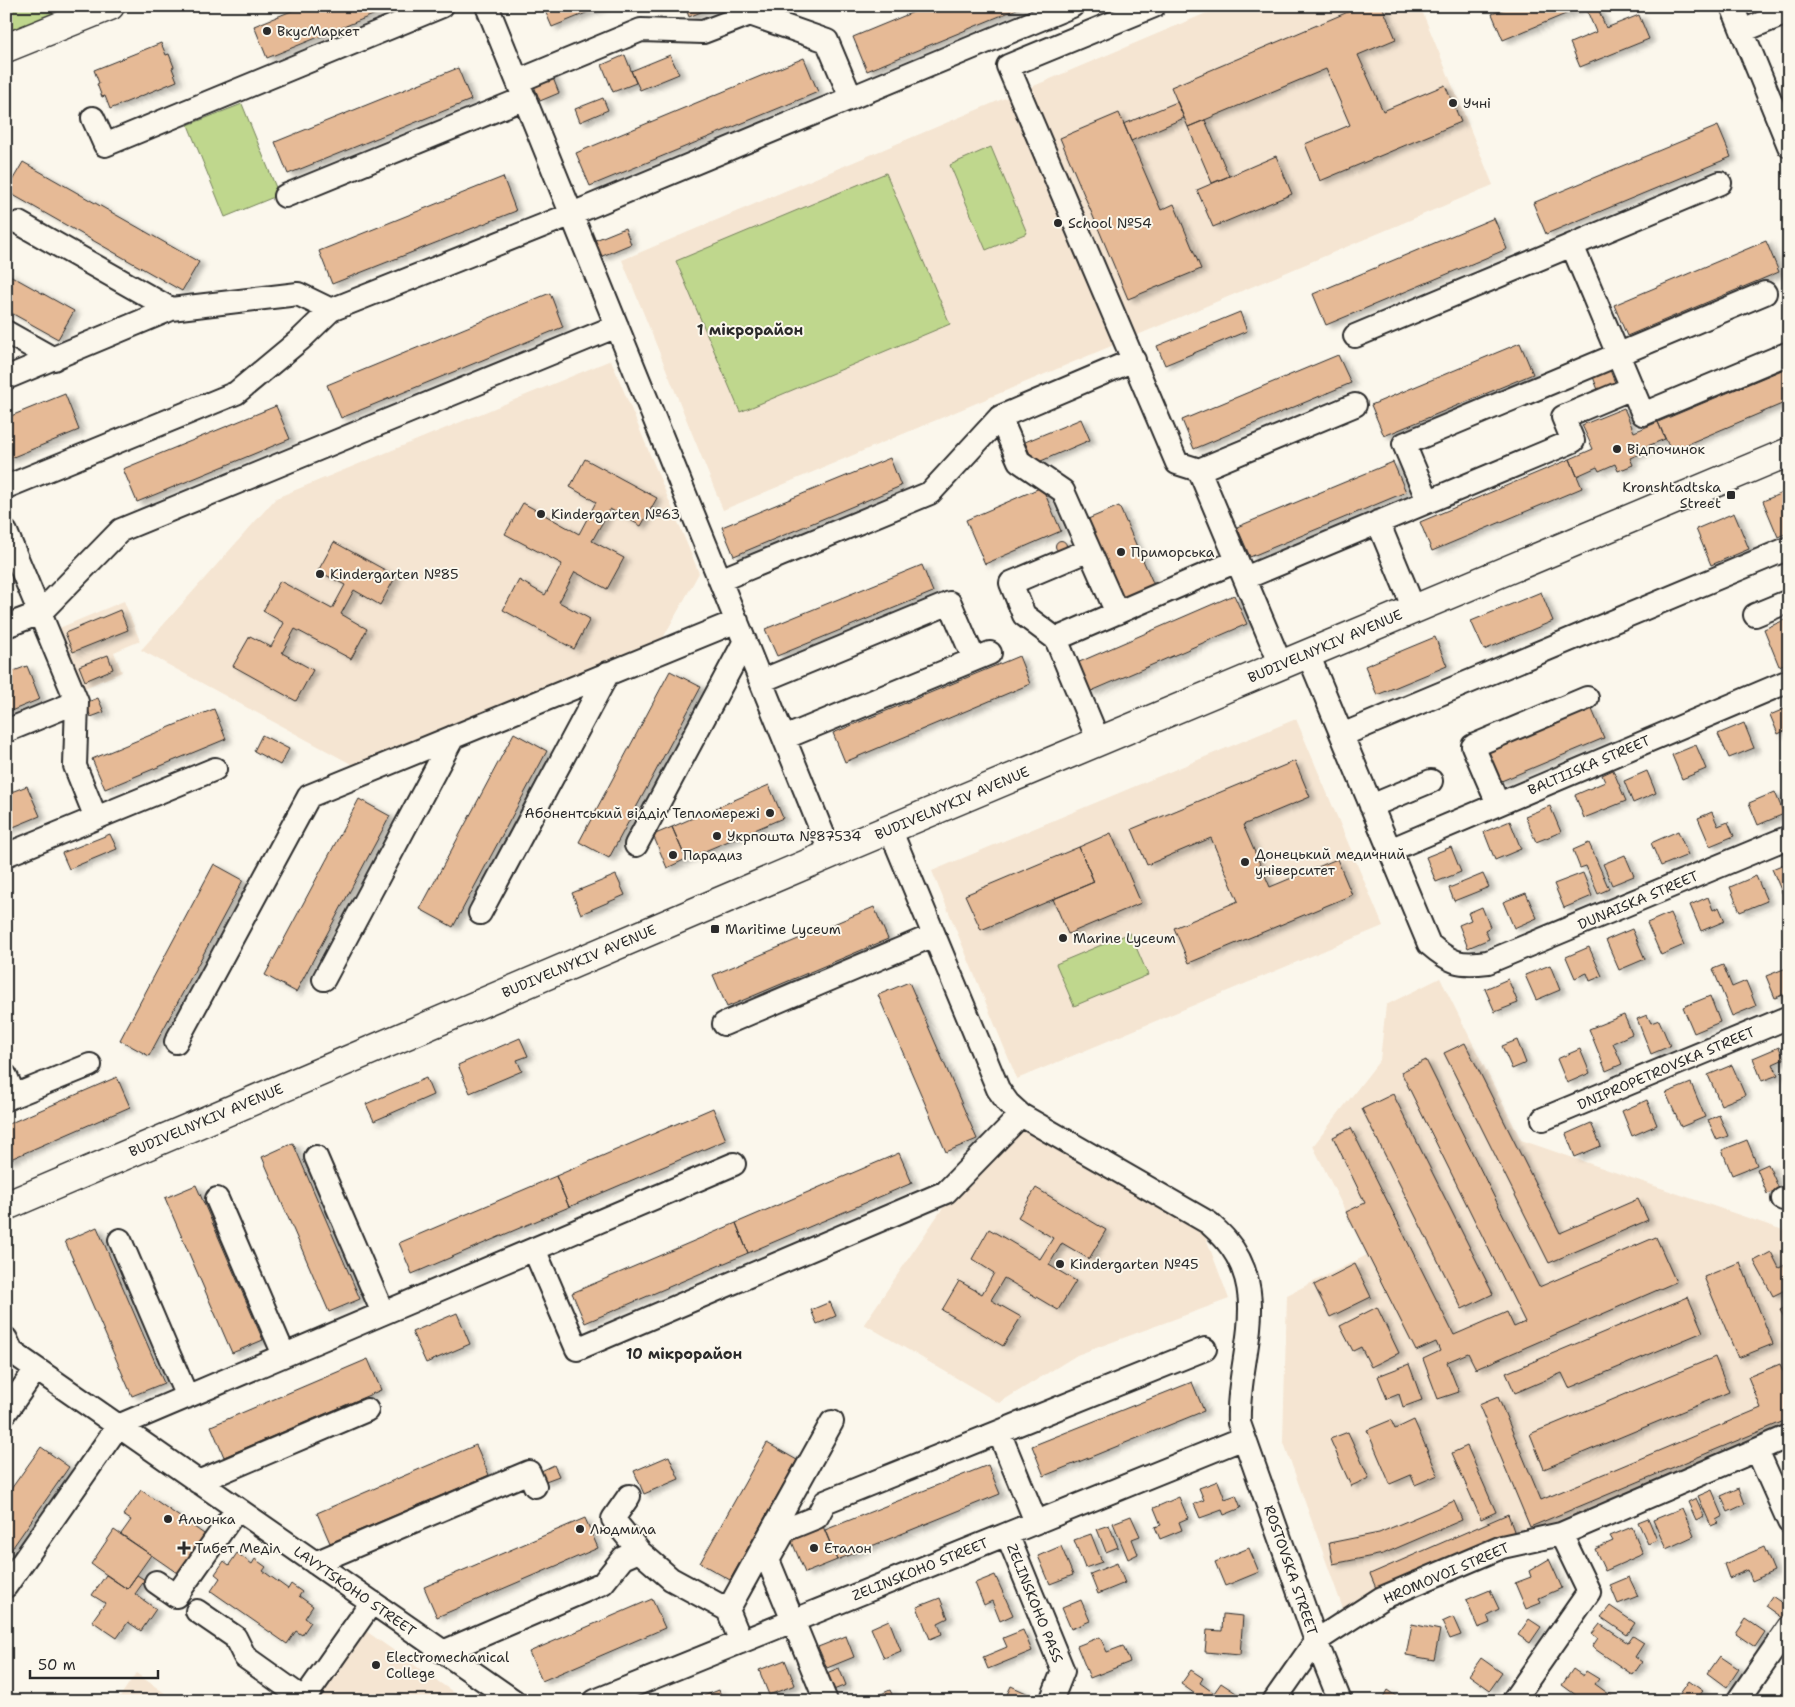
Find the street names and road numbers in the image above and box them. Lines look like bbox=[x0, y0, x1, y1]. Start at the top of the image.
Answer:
street label: BUDIVELNYKIV AVENUE bbox=[1245, 605, 1405, 687]
street label: BALTIISKA STREET bbox=[1525, 731, 1653, 799]
street label: BUDIVELNYKIV AVENUE bbox=[872, 762, 1032, 844]
street label: DUNAISKA STREET bbox=[1575, 866, 1701, 934]
street label: BUDIVELNYKIV AVENUE bbox=[499, 920, 659, 1002]
street label: DNIPROPETROVSKA STREET bbox=[1574, 1022, 1758, 1114]
street label: BUDIVELNYKIV AVENUE bbox=[126, 1079, 286, 1161]
street label: ROSTOVSKA STREET bbox=[1260, 1503, 1322, 1638]
street label: ZELINSKOHO STREET bbox=[849, 1533, 991, 1605]
street label: HROMOVOI STREET bbox=[1380, 1538, 1512, 1608]
street label: ZELINSKOHO PASS bbox=[1003, 1541, 1067, 1665]
street label: LAVYTSKOHO STREET bbox=[290, 1542, 420, 1640]

